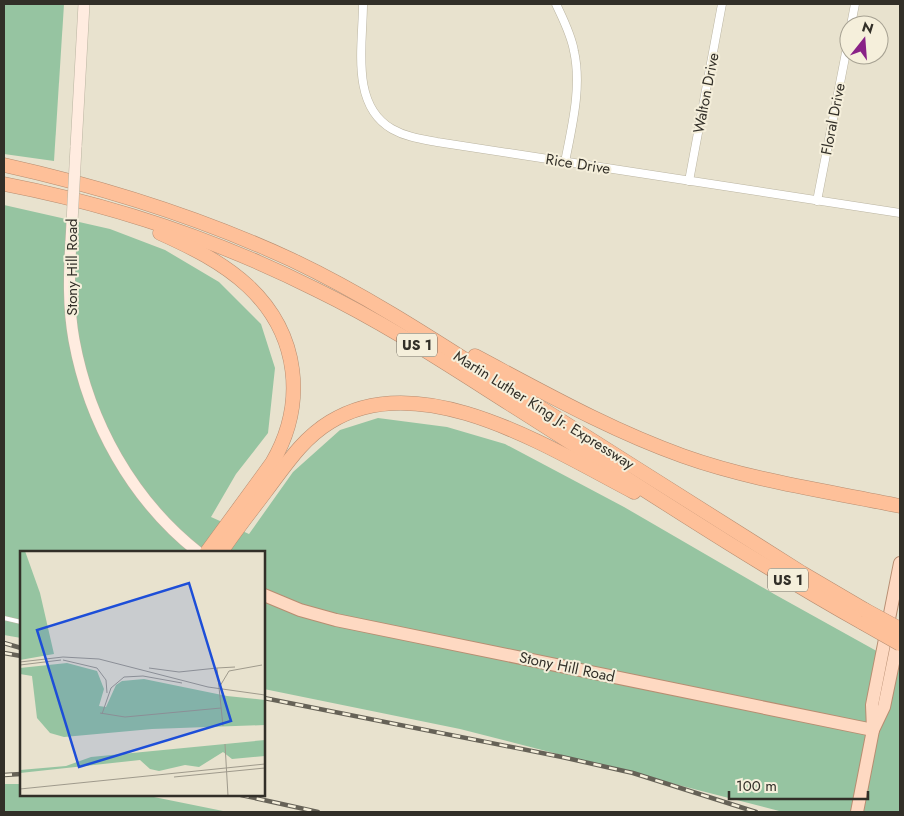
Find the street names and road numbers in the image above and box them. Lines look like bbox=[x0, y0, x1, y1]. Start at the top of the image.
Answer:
street label: Walton Drive bbox=[687, 51, 725, 135]
street label: Floral Drive bbox=[815, 81, 851, 157]
street label: Rice Drive bbox=[544, 148, 612, 180]
street label: Stony Hill Road bbox=[61, 218, 83, 316]
road number: US 1 bbox=[397, 334, 437, 356]
street label: Martin Luther King Jr. Expressway bbox=[449, 345, 639, 475]
road number: US 1 bbox=[768, 568, 808, 592]
street label: Stony Hill Road bbox=[517, 646, 617, 688]

